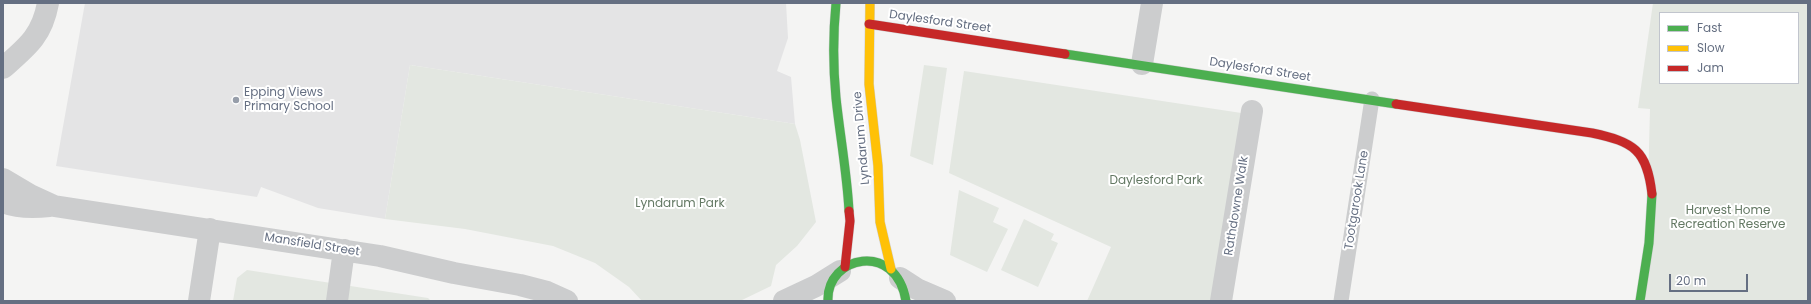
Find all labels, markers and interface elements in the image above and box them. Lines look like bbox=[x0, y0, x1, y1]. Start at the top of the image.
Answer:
street label: Daylesford Street bbox=[888, 8, 992, 36]
legend bbox=[1659, 12, 1799, 84]
text: Fast bbox=[1697, 19, 1722, 36]
text: Slow bbox=[1697, 39, 1725, 56]
street label: Daylesford Street bbox=[1208, 55, 1312, 85]
text: Jam bbox=[1697, 59, 1724, 76]
place label: Epping Views Primary School bbox=[244, 86, 334, 114]
street label: Lyndarum Drive bbox=[851, 91, 873, 185]
marker: Epping Views Primary School bbox=[231, 95, 241, 105]
street label: Tootgarook Lane bbox=[1342, 149, 1372, 251]
street label: Rathdowne Walk bbox=[1222, 155, 1252, 257]
park label: Daylesford Park bbox=[1109, 174, 1203, 188]
park label: Lyndarum Park bbox=[635, 197, 725, 211]
park label: Harvest Home Recreation Reserve bbox=[1670, 204, 1786, 232]
street label: Mansfield Street bbox=[263, 230, 361, 260]
scale bar bbox=[1671, 266, 1750, 292]
text: 20 m bbox=[1676, 272, 1706, 289]

